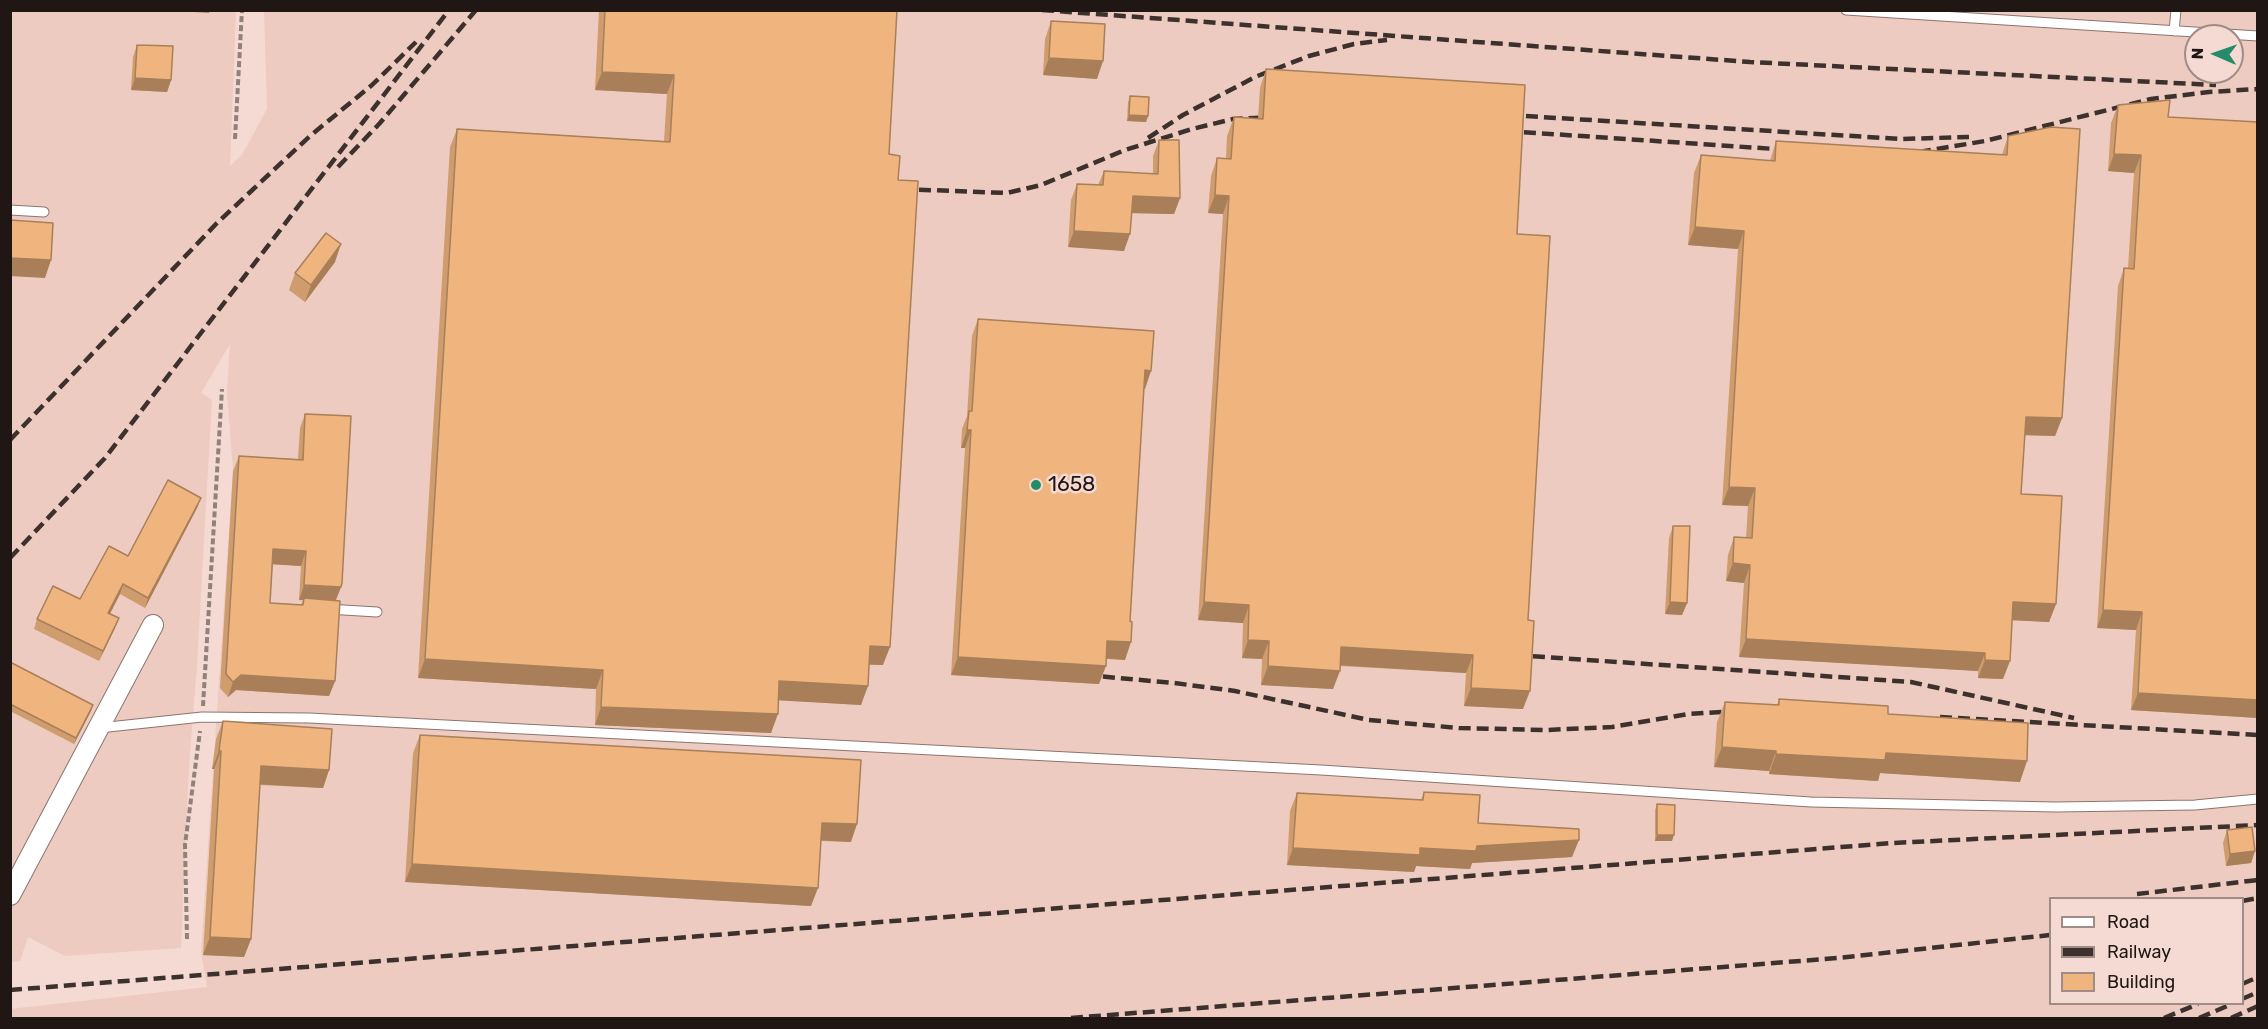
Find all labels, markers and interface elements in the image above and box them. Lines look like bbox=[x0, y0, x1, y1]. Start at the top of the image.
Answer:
north arrow bbox=[2184, 24, 2244, 84]
text: N bbox=[2188, 47, 2207, 60]
place label: 1658 bbox=[1048, 472, 1095, 498]
marker: 1658 bbox=[1029, 478, 1043, 492]
legend bbox=[2049, 897, 2244, 1005]
text: Road bbox=[2107, 911, 2150, 933]
text: Railway bbox=[2107, 941, 2171, 963]
text: Building bbox=[2107, 971, 2175, 993]

